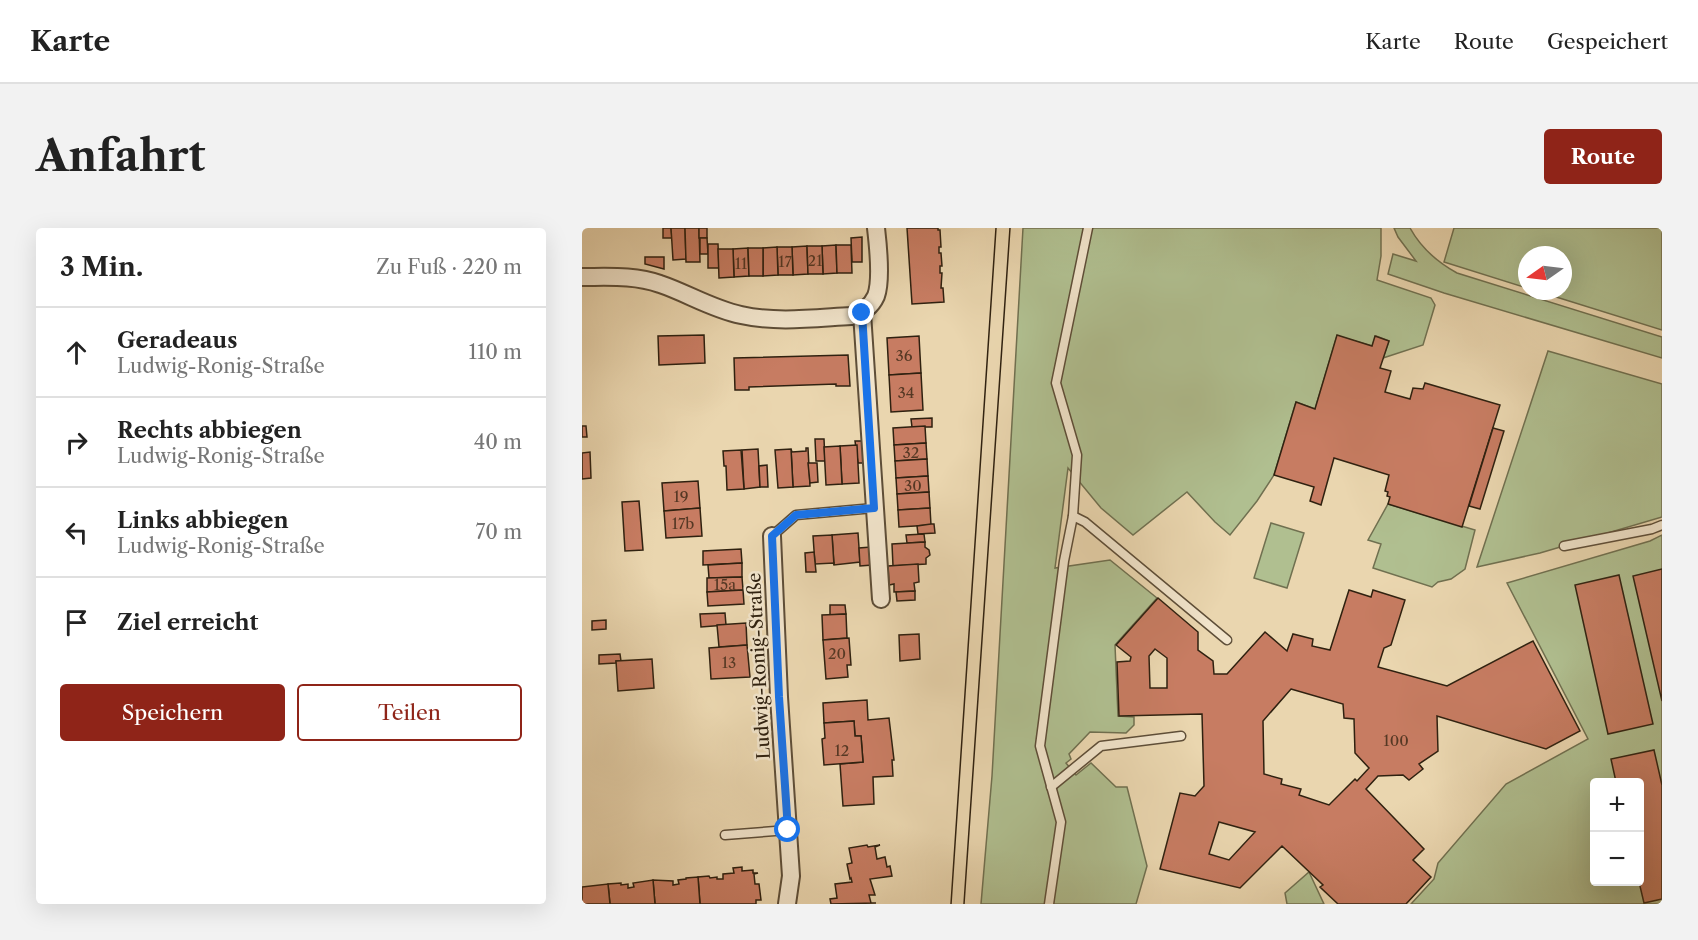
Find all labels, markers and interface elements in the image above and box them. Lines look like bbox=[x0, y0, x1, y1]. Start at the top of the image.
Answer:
text: Karte bbox=[30, 24, 110, 58]
text: Karte bbox=[1365, 29, 1421, 54]
text: Route bbox=[1454, 29, 1514, 54]
text: Gespeichert bbox=[1547, 29, 1668, 54]
button: Route bbox=[1544, 129, 1662, 184]
text: Anfahrt bbox=[36, 130, 205, 182]
north arrow bbox=[1518, 246, 1572, 300]
text: 3 Min. bbox=[60, 251, 143, 283]
house number: 21 bbox=[808, 251, 823, 270]
house number: 17 bbox=[778, 252, 792, 271]
house number: 11 bbox=[735, 254, 748, 273]
text: Zu Fuß · 220 m bbox=[376, 255, 522, 279]
route end bbox=[848, 299, 874, 325]
text: Geradeaus bbox=[117, 327, 237, 354]
icon: ahead bbox=[60, 336, 93, 369]
text: 110 m bbox=[469, 340, 522, 364]
house number: 36 bbox=[895, 346, 913, 365]
text: Ludwig-Ronig-Straße bbox=[117, 354, 325, 378]
house number: 34 bbox=[898, 383, 914, 402]
text: Rechts abbiegen bbox=[117, 417, 302, 444]
icon: right bbox=[60, 426, 93, 459]
text: 40 m bbox=[474, 430, 522, 454]
house number: 32 bbox=[903, 443, 919, 462]
text: Ludwig-Ronig-Straße bbox=[117, 444, 325, 468]
house number: 30 bbox=[904, 476, 922, 495]
house number: 19 bbox=[673, 487, 689, 506]
text: Links abbiegen bbox=[117, 507, 289, 534]
house number: 17b bbox=[672, 514, 694, 533]
icon: left bbox=[60, 516, 93, 549]
text: 70 m bbox=[476, 520, 522, 544]
text: Ludwig-Ronig-Straße bbox=[117, 534, 325, 558]
street label: Ludwig-Ronig-Straße bbox=[743, 572, 775, 760]
house number: 15a bbox=[714, 575, 736, 594]
icon: arrive bbox=[60, 606, 93, 639]
text: Ziel erreicht bbox=[117, 609, 258, 636]
house number: 20 bbox=[828, 644, 846, 663]
house number: 13 bbox=[722, 653, 736, 672]
button: Speichern bbox=[60, 684, 285, 741]
button: Teilen bbox=[297, 684, 522, 741]
house number: 100 bbox=[1383, 731, 1409, 750]
house number: 12 bbox=[835, 741, 849, 760]
map controls bbox=[1590, 778, 1644, 886]
button: + bbox=[1590, 778, 1644, 832]
route start bbox=[774, 816, 800, 842]
button: − bbox=[1590, 832, 1644, 886]

